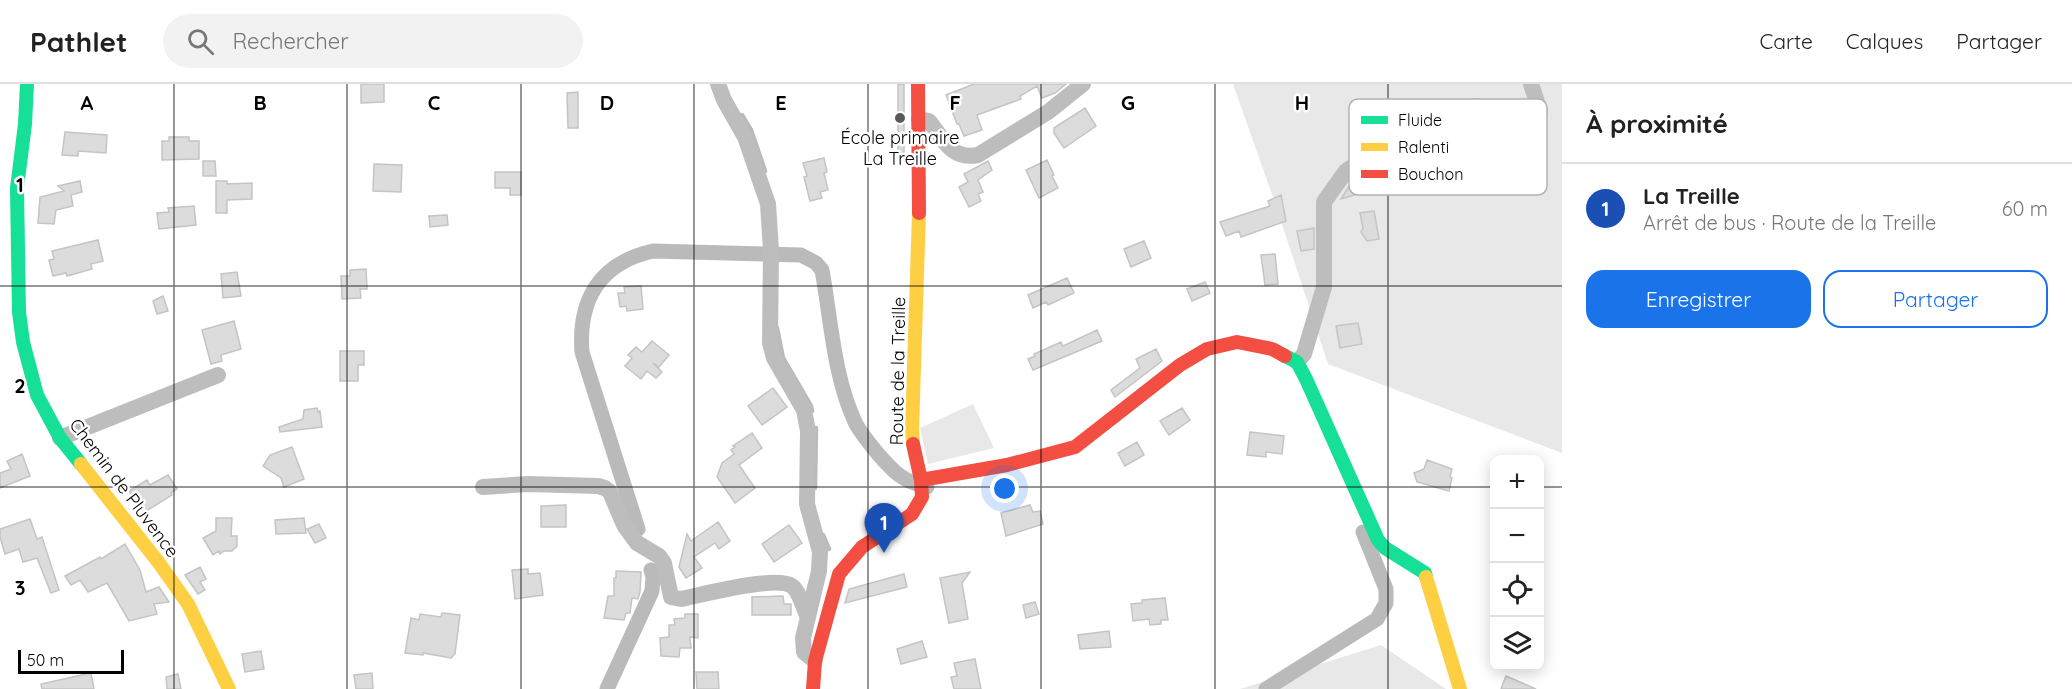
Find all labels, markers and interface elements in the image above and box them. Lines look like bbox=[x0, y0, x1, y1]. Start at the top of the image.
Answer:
search box bbox=[163, 14, 583, 68]
text: Pathlet bbox=[30, 24, 127, 59]
icon: search bbox=[184, 25, 217, 58]
text: Rechercher bbox=[232, 27, 349, 55]
text: Carte bbox=[1759, 28, 1813, 54]
text: Calques bbox=[1846, 28, 1923, 54]
text: Partager bbox=[1956, 28, 2042, 54]
text: A bbox=[81, 90, 94, 115]
text: B bbox=[253, 90, 267, 115]
text: C bbox=[428, 90, 441, 115]
text: D bbox=[600, 90, 614, 115]
text: E bbox=[775, 90, 787, 115]
text: F bbox=[949, 90, 961, 115]
text: G bbox=[1121, 90, 1135, 115]
text: H bbox=[1295, 90, 1309, 115]
legend bbox=[1349, 99, 1547, 195]
text: À proximité bbox=[1586, 107, 1728, 140]
text: Fluide bbox=[1398, 110, 1442, 130]
marker: École primaire La Treille bbox=[893, 111, 907, 125]
place label: École primaire La Treille bbox=[840, 126, 960, 170]
text: Ralenti bbox=[1398, 137, 1449, 157]
text: Bouchon bbox=[1398, 164, 1463, 184]
text: 1 bbox=[16, 172, 24, 197]
text: La Treille bbox=[1643, 182, 1740, 210]
text: 1 bbox=[1602, 196, 1609, 221]
text: 60 m bbox=[2002, 196, 2048, 221]
text: Arrêt de bus · Route de la Treille bbox=[1643, 210, 1936, 235]
button: Enregistrer bbox=[1586, 270, 1811, 328]
button: Partager bbox=[1823, 270, 2048, 328]
street label: Route de la Treille bbox=[885, 296, 910, 446]
text: 2 bbox=[14, 373, 26, 398]
street label: Chemin de Pluvence bbox=[65, 414, 184, 562]
map controls bbox=[1490, 455, 1544, 671]
button: + bbox=[1490, 455, 1544, 509]
your location bbox=[990, 474, 1019, 503]
pin: 1 bbox=[864, 504, 904, 553]
button: − bbox=[1490, 509, 1544, 563]
button: locate bbox=[1490, 563, 1544, 617]
text: 3 bbox=[15, 575, 25, 600]
button: layers bbox=[1490, 617, 1544, 671]
scale bar bbox=[18, 647, 124, 674]
text: 50 m bbox=[27, 650, 64, 670]

